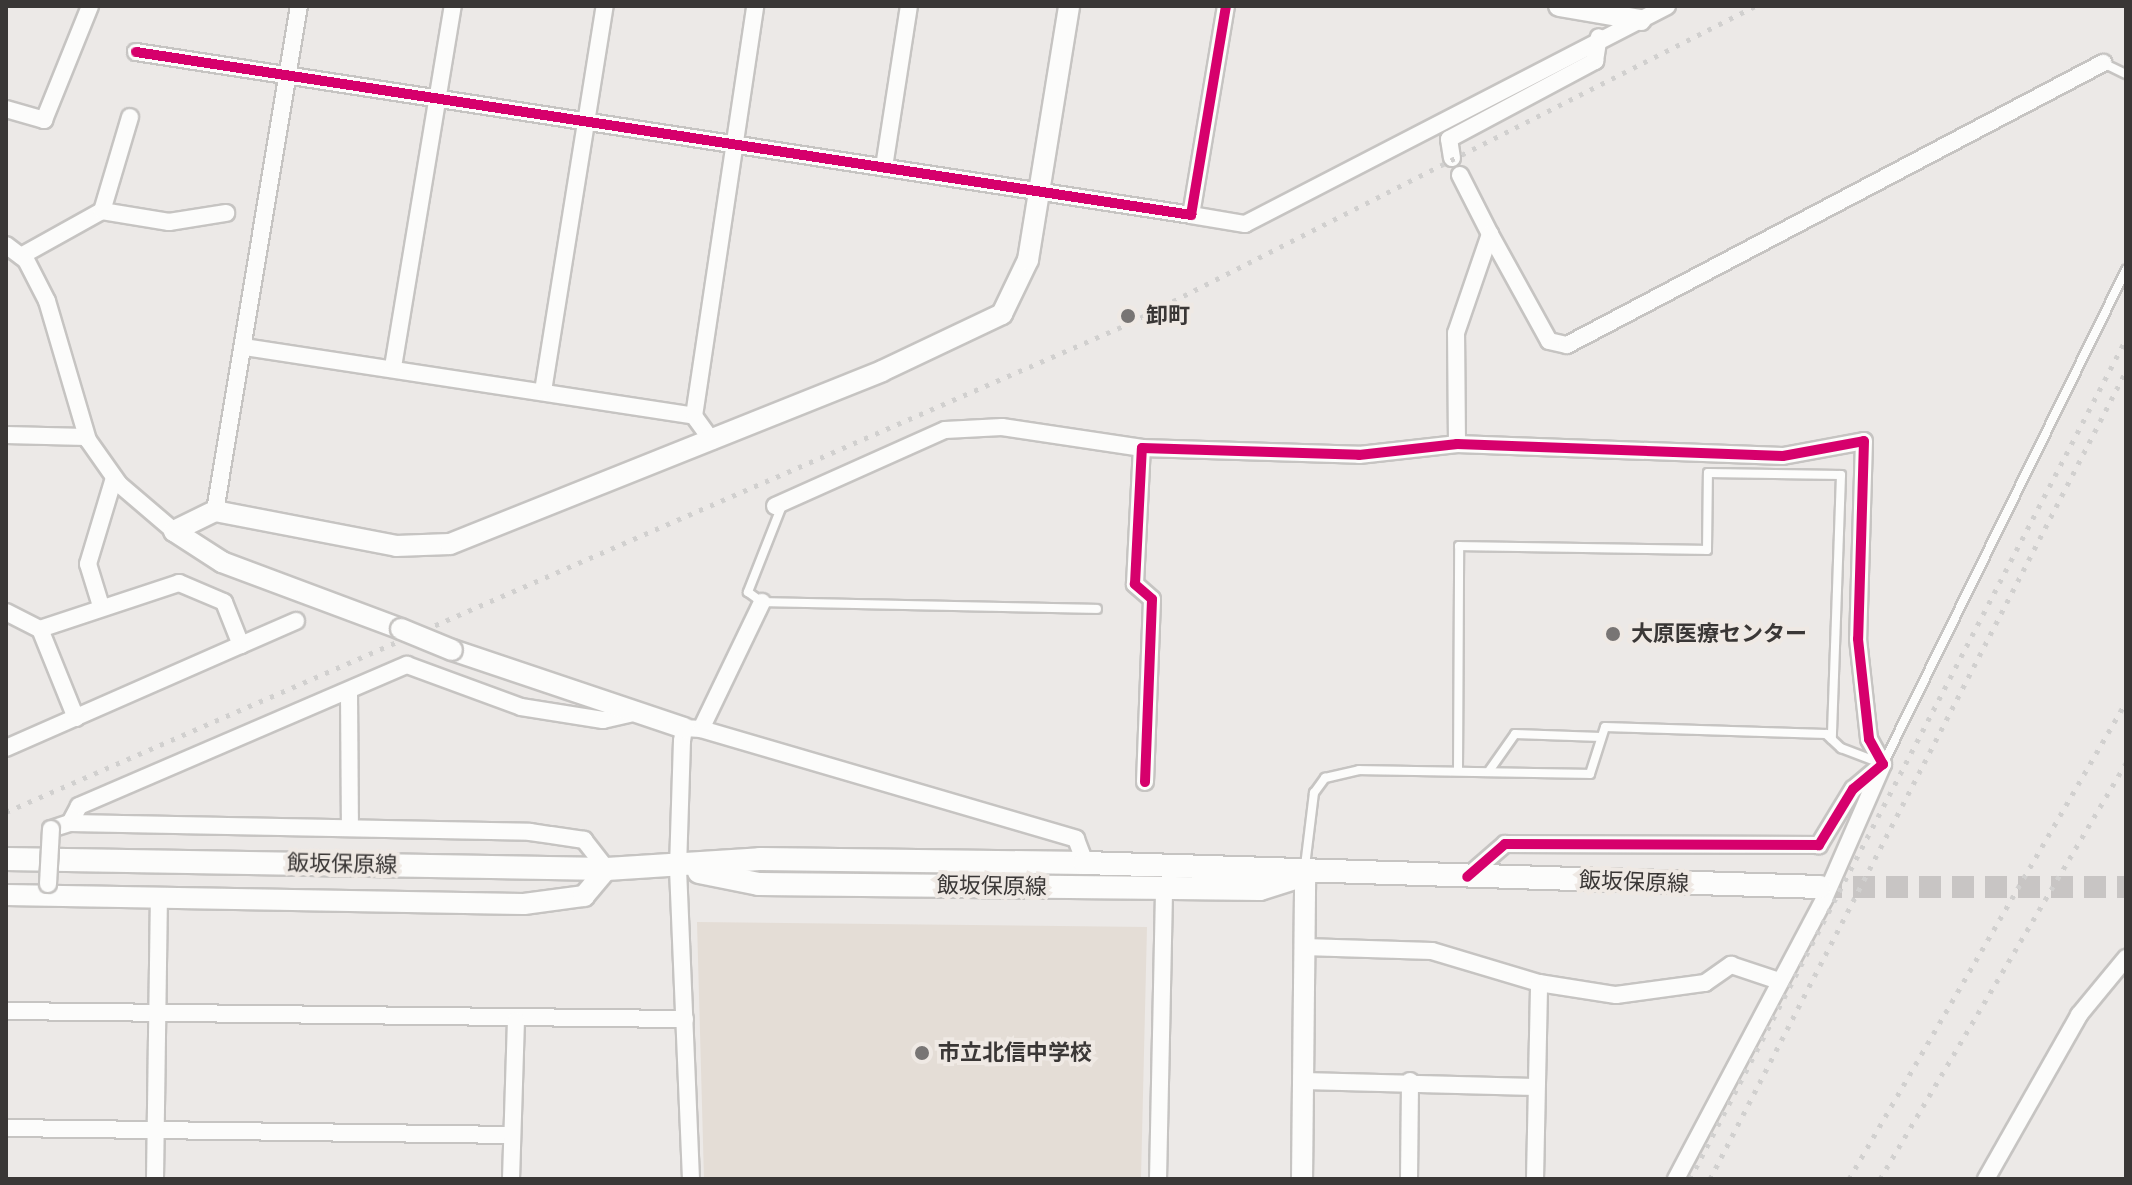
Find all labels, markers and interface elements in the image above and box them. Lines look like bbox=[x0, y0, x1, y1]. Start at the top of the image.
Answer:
place label: 卸町 bbox=[1146, 303, 1190, 329]
marker: 卸町 bbox=[1117, 305, 1139, 327]
place label: 大原医療センター bbox=[1631, 621, 1807, 647]
marker: 大原医療センター bbox=[1602, 623, 1624, 645]
street label: 飯坂保原線 bbox=[287, 850, 397, 878]
street label: 飯坂保原線 bbox=[1579, 867, 1689, 897]
street label: 飯坂保原線 bbox=[937, 872, 1047, 900]
place label: 市立北信中学校 bbox=[938, 1040, 1092, 1066]
marker: 市立北信中学校 bbox=[913, 1044, 931, 1062]

